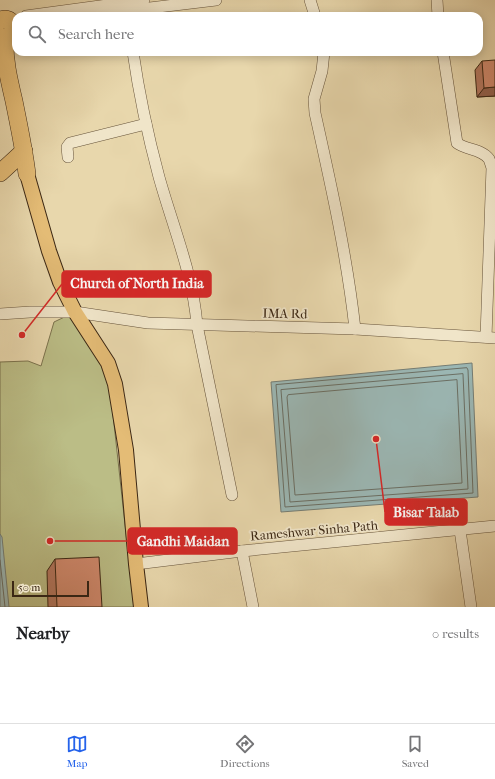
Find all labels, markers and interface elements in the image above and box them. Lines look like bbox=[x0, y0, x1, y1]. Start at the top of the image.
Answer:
search box bbox=[12, 12, 483, 56]
icon: search bbox=[26, 23, 48, 45]
text: Search here bbox=[58, 25, 134, 43]
callout: Church of North India bbox=[62, 271, 211, 297]
text: Church of North India bbox=[70, 275, 204, 292]
street label: IMA Rd bbox=[263, 306, 308, 321]
callout: Bisar Talab bbox=[385, 499, 467, 525]
text: Bisar Talab bbox=[393, 504, 460, 521]
street label: Rameshwar Sinha Path bbox=[249, 517, 379, 544]
callout: Gandhi Maidan bbox=[128, 528, 237, 554]
text: Gandhi Maidan bbox=[137, 533, 230, 550]
scale bar bbox=[12, 579, 89, 598]
text: 50 m bbox=[18, 581, 40, 594]
text: Nearby bbox=[16, 623, 70, 643]
text: 0 results bbox=[432, 626, 479, 641]
tab: Map bbox=[66, 733, 88, 770]
tab: Directions bbox=[220, 733, 270, 770]
tab: Saved bbox=[402, 733, 429, 770]

